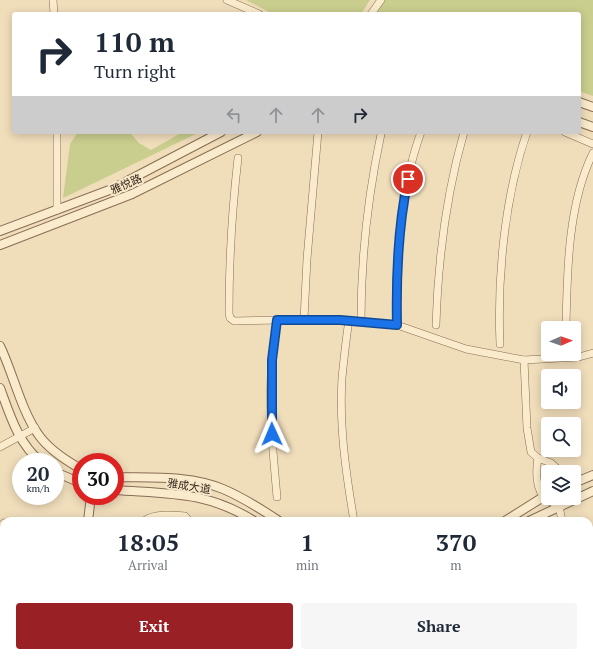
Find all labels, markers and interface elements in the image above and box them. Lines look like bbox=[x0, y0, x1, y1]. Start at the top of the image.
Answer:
text: 110 m bbox=[94, 23, 175, 60]
icon: right bbox=[28, 28, 80, 80]
text: Turn right bbox=[94, 59, 176, 83]
icon: left bbox=[223, 104, 245, 126]
icon: ahead bbox=[265, 104, 287, 126]
icon: ahead bbox=[307, 104, 329, 126]
icon: right bbox=[349, 104, 371, 126]
pin bbox=[391, 162, 425, 196]
icon: arrive bbox=[397, 168, 419, 190]
street label: 雅悦路 bbox=[108, 171, 144, 197]
north arrow bbox=[541, 321, 581, 361]
map controls bbox=[541, 321, 581, 505]
button: sound bbox=[541, 369, 581, 409]
position arrow bbox=[251, 413, 293, 455]
button: search bbox=[541, 417, 581, 457]
speed limit sign: 30 bbox=[72, 453, 124, 505]
text: 20 bbox=[27, 460, 49, 487]
button: layers bbox=[541, 465, 581, 505]
street label: 雅成大道 bbox=[166, 476, 212, 496]
text: km/h bbox=[26, 482, 50, 495]
text: 18:05 bbox=[117, 526, 179, 558]
text: 1 bbox=[301, 526, 314, 558]
text: 370 bbox=[436, 526, 476, 558]
text: Arrival bbox=[128, 556, 168, 574]
text: min bbox=[296, 556, 319, 574]
text: m bbox=[450, 556, 462, 574]
button: Exit bbox=[16, 603, 293, 649]
button: Share bbox=[301, 603, 577, 649]

